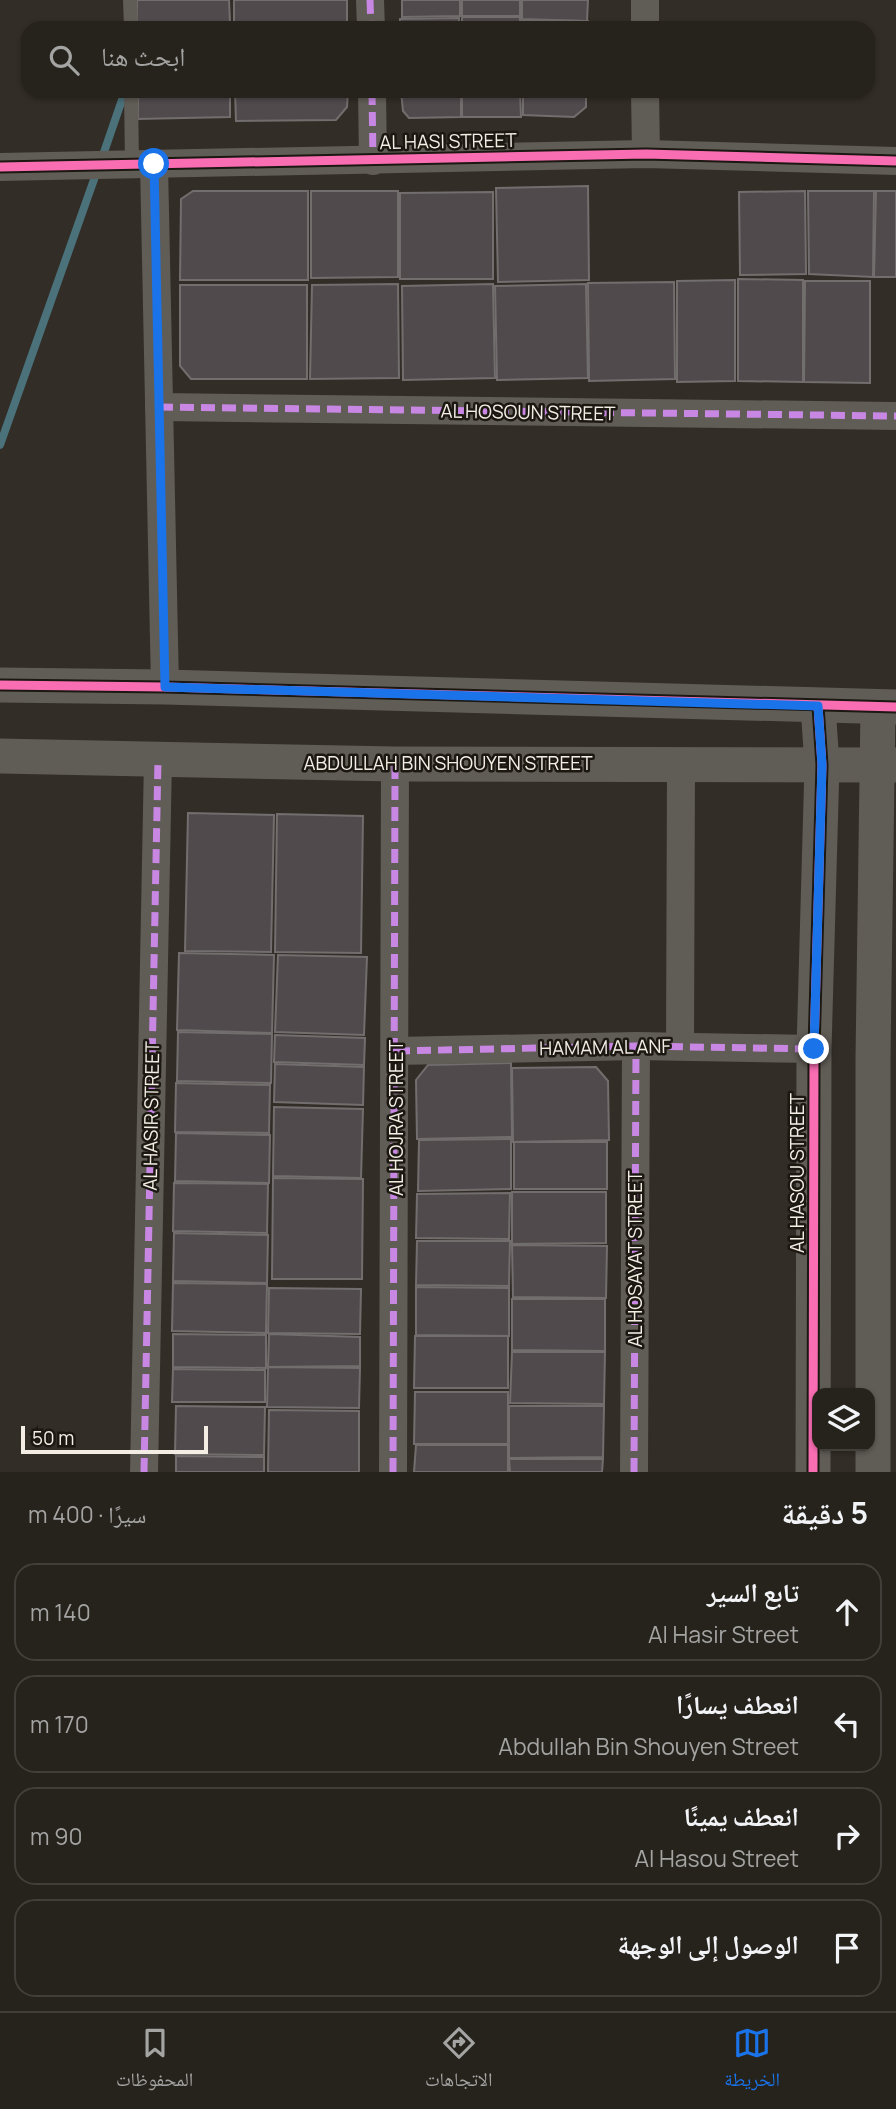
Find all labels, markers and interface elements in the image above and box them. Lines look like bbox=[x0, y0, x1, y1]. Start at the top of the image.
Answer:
search box bbox=[21, 21, 875, 98]
text: ابحث هنا bbox=[101, 38, 185, 74]
icon: search bbox=[45, 41, 83, 79]
street label: AL HASI STREET bbox=[379, 127, 517, 155]
route start bbox=[138, 148, 169, 179]
street label: AL HOSOUN STREET bbox=[440, 397, 616, 427]
street label: ABDULLAH BIN SHOUYEN STREET bbox=[304, 750, 593, 776]
street label: HAMAM AL ANF bbox=[539, 1033, 672, 1061]
route end bbox=[798, 1033, 829, 1064]
street label: AL HOJRA STREET bbox=[383, 1039, 409, 1196]
street label: AL HASIR STREET bbox=[137, 1041, 165, 1191]
street label: AL HASOU STREET bbox=[784, 1092, 810, 1253]
street label: AL HOSAYAT STREET bbox=[622, 1170, 648, 1347]
map controls bbox=[812, 1388, 875, 1451]
button: layers bbox=[812, 1388, 875, 1451]
scale bar bbox=[21, 1423, 208, 1455]
text: 50 m bbox=[32, 1425, 74, 1451]
text: 5 دقيقة bbox=[781, 1492, 868, 1533]
text: سيرًا · 400 m bbox=[28, 1498, 146, 1530]
text: تابع السير bbox=[707, 1574, 799, 1610]
icon: ahead bbox=[828, 1593, 866, 1631]
text: 140 m bbox=[30, 1596, 91, 1628]
text: Al Hasir Street bbox=[648, 1618, 799, 1650]
text: انعطف يسارًا bbox=[676, 1686, 799, 1722]
icon: left bbox=[828, 1705, 866, 1743]
text: 170 m bbox=[30, 1708, 89, 1740]
text: Abdullah Bin Shouyen Street bbox=[498, 1730, 799, 1762]
text: انعطف يمينًا bbox=[684, 1798, 799, 1834]
icon: right bbox=[828, 1817, 866, 1855]
text: 90 m bbox=[30, 1820, 82, 1852]
text: Al Hasou Street bbox=[634, 1842, 799, 1874]
text: الوصول إلى الوجهة bbox=[618, 1926, 799, 1962]
icon: arrive bbox=[828, 1929, 866, 1967]
tab: المحفوظات bbox=[116, 2024, 193, 2098]
tab: الاتجاهات bbox=[425, 2024, 492, 2098]
tab: الخريطة bbox=[724, 2024, 780, 2098]

